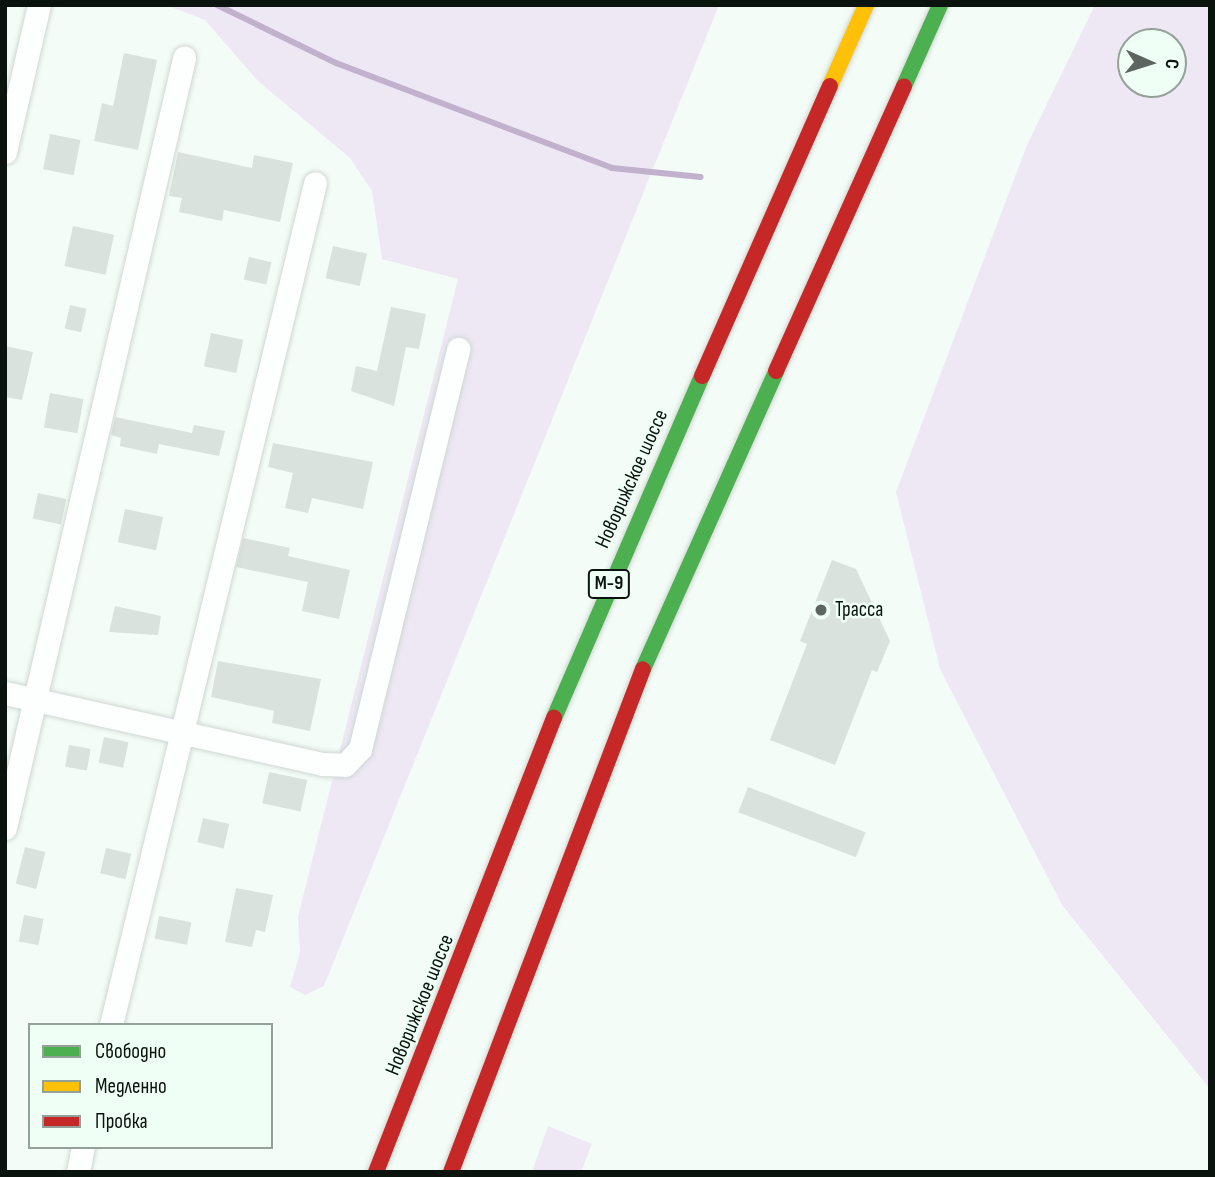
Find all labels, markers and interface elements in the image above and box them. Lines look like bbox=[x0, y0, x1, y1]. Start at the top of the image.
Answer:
north arrow bbox=[1117, 28, 1187, 98]
text: С bbox=[1160, 59, 1183, 69]
street label: Новорижское шоссе bbox=[590, 406, 674, 552]
road number: М-9 bbox=[586, 568, 632, 600]
place label: Трасса bbox=[835, 597, 883, 623]
marker: Трасса bbox=[813, 602, 829, 618]
street label: Новорижское шоссе bbox=[380, 931, 460, 1079]
legend bbox=[28, 1023, 273, 1149]
text: Свободно bbox=[95, 1039, 166, 1064]
text: Медленно bbox=[95, 1074, 167, 1099]
text: Пробка bbox=[95, 1109, 148, 1134]

